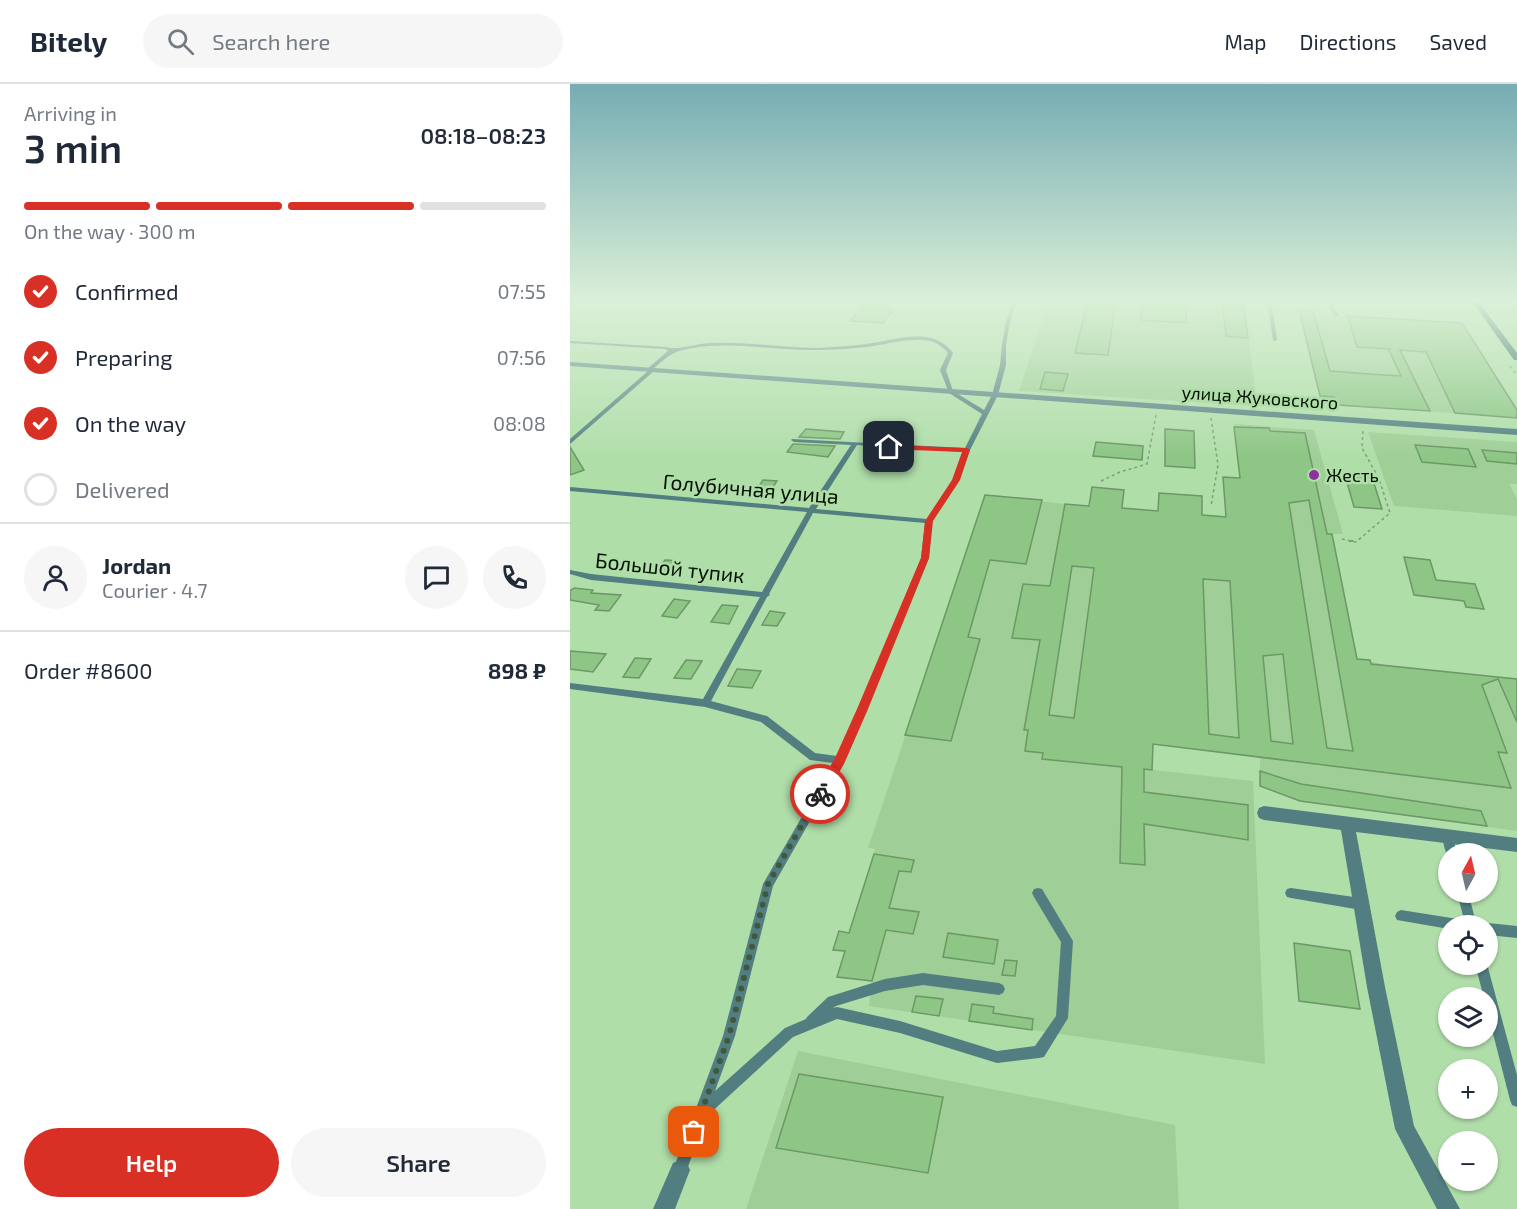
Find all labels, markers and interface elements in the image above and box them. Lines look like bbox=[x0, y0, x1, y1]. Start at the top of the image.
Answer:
search box bbox=[143, 14, 563, 68]
text: Bitely bbox=[30, 24, 107, 58]
icon: search bbox=[164, 25, 197, 58]
text: Search here bbox=[212, 28, 330, 54]
text: Map bbox=[1224, 29, 1267, 54]
text: Directions bbox=[1300, 29, 1396, 54]
text: Saved bbox=[1429, 29, 1487, 54]
text: Arriving in bbox=[24, 101, 117, 125]
text: 08:18–08:23 bbox=[420, 122, 546, 148]
text: 3 min bbox=[24, 124, 122, 171]
text: On the way · 300 m bbox=[24, 219, 196, 243]
icon: check bbox=[24, 275, 57, 308]
text: Confirmed bbox=[75, 278, 179, 304]
text: 07:55 bbox=[498, 279, 546, 303]
icon: check bbox=[24, 341, 57, 374]
text: Preparing bbox=[75, 344, 173, 370]
text: 07:56 bbox=[497, 345, 546, 369]
street label: улица Жуковского bbox=[1181, 381, 1339, 413]
icon: check bbox=[24, 407, 57, 440]
text: On the way bbox=[75, 410, 186, 436]
text: 08:08 bbox=[493, 411, 546, 435]
pin bbox=[863, 421, 914, 472]
icon: home bbox=[872, 430, 905, 463]
place label: Жесть bbox=[1326, 464, 1379, 486]
street label: Голубичная улица bbox=[662, 468, 840, 509]
marker: Жесть bbox=[1307, 468, 1321, 482]
text: Delivered bbox=[75, 476, 170, 502]
button: person bbox=[24, 546, 87, 609]
button: chat bbox=[405, 546, 468, 609]
button: phone bbox=[483, 546, 546, 609]
street label: Большой тупик bbox=[594, 547, 746, 588]
text: Jordan bbox=[102, 552, 171, 578]
text: Courier · 4.7 bbox=[102, 578, 208, 602]
text: Order #8600 bbox=[24, 657, 153, 683]
text: 898 ₽ bbox=[488, 657, 546, 683]
courier bbox=[790, 764, 850, 824]
icon: bike bbox=[804, 778, 837, 811]
north arrow bbox=[1438, 843, 1498, 903]
map controls bbox=[1438, 843, 1498, 1191]
button: locate bbox=[1438, 915, 1498, 975]
button: layers bbox=[1438, 987, 1498, 1047]
button: + bbox=[1438, 1059, 1498, 1119]
pin bbox=[668, 1106, 719, 1157]
icon: bag bbox=[677, 1115, 710, 1148]
button: Help bbox=[24, 1128, 279, 1197]
button: Share bbox=[291, 1128, 546, 1197]
button: − bbox=[1438, 1131, 1498, 1191]

